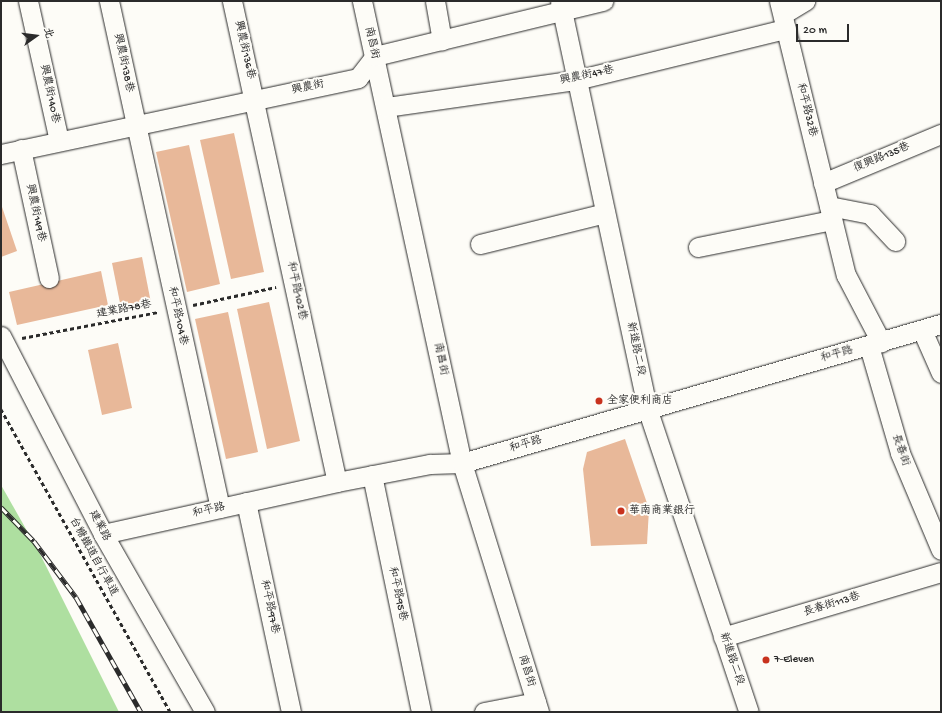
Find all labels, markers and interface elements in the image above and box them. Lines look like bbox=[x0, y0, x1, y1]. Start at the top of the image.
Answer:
north arrow bbox=[16, 16, 56, 56]
scale bar bbox=[798, 16, 851, 42]
street label: 興農街136巷 bbox=[231, 19, 257, 81]
text: 20 m bbox=[803, 24, 827, 38]
street label: 南昌街 bbox=[361, 25, 381, 61]
text: 北 bbox=[40, 26, 55, 40]
street label: 興農街138巷 bbox=[110, 32, 136, 94]
street label: 興農街140巷 bbox=[36, 63, 62, 125]
street label: 興農街47巷 bbox=[559, 64, 615, 88]
street label: 興農街 bbox=[290, 78, 326, 98]
street label: 和平路32巷 bbox=[793, 82, 819, 138]
street label: 復興路135巷 bbox=[852, 140, 912, 176]
street label: 興農街149巷 bbox=[22, 183, 48, 243]
street label: 和平路102巷 bbox=[283, 260, 309, 322]
street label: 和平路104巷 bbox=[164, 285, 190, 347]
street label: 建業路78巷 bbox=[95, 298, 153, 322]
street label: 新進路二段 bbox=[623, 321, 647, 377]
street label: 南昌街 bbox=[430, 341, 450, 377]
street label: 和平路 bbox=[819, 344, 855, 366]
place label: 全家便利商店 bbox=[607, 394, 673, 408]
marker: 全家便利商店 bbox=[594, 396, 604, 406]
street label: 長春街 bbox=[888, 432, 912, 468]
street label: 和平路 bbox=[508, 434, 544, 456]
street label: 和平路 bbox=[191, 501, 227, 521]
place label: 華南商業銀行 bbox=[629, 504, 695, 518]
marker: 華南商業銀行 bbox=[616, 506, 626, 516]
street label: 建業路 bbox=[85, 508, 113, 544]
street label: 台糖鐵道自行車道 bbox=[66, 515, 120, 599]
street label: 和平路95巷 bbox=[385, 566, 409, 622]
street label: 和平路97巷 bbox=[257, 579, 281, 635]
street label: 長春街113巷 bbox=[802, 590, 862, 620]
street label: 新進路二段 bbox=[716, 631, 746, 687]
street label: 南昌街 bbox=[515, 653, 537, 689]
place label: 7-Eleven bbox=[774, 653, 814, 667]
marker: 7-Eleven bbox=[761, 655, 771, 665]

